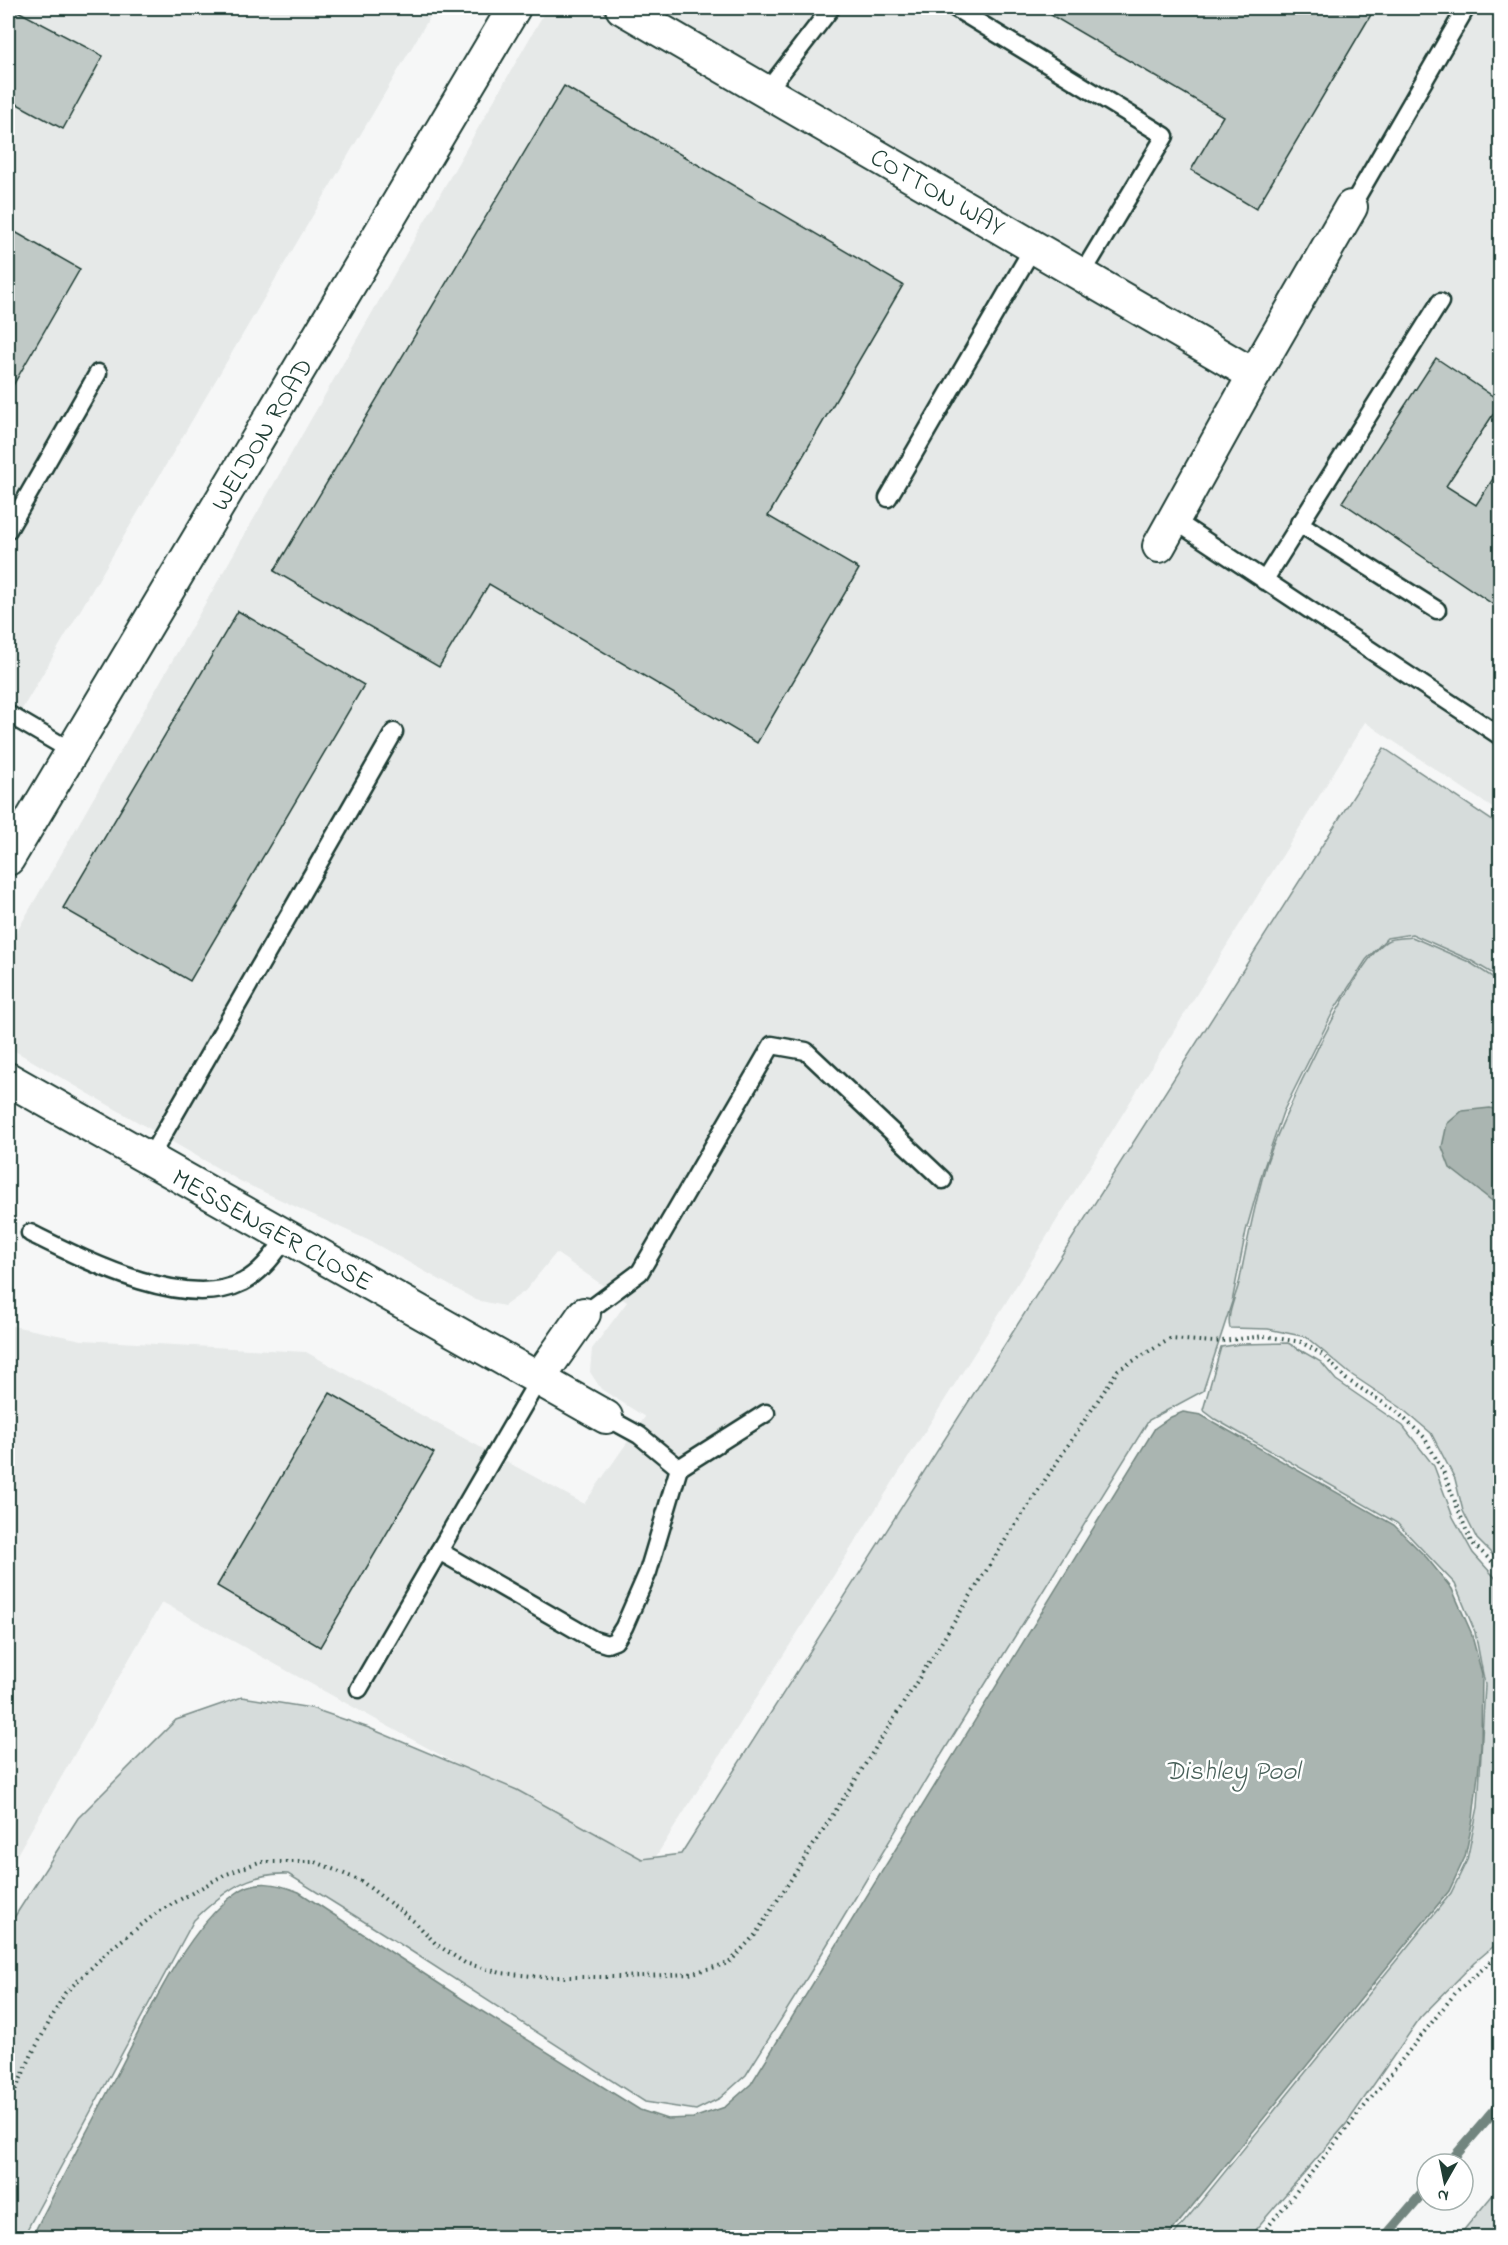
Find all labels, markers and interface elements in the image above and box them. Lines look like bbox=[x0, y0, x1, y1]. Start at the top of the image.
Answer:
street label: COTTON WAY bbox=[862, 140, 1011, 247]
street label: WELDON ROAD bbox=[203, 352, 324, 519]
street label: MESSENGER CLOSE bbox=[164, 1161, 379, 1303]
water label: Dishley Pool bbox=[1164, 1753, 1303, 1792]
north arrow bbox=[1415, 2152, 1475, 2212]
text: N bbox=[1436, 2182, 1450, 2208]

